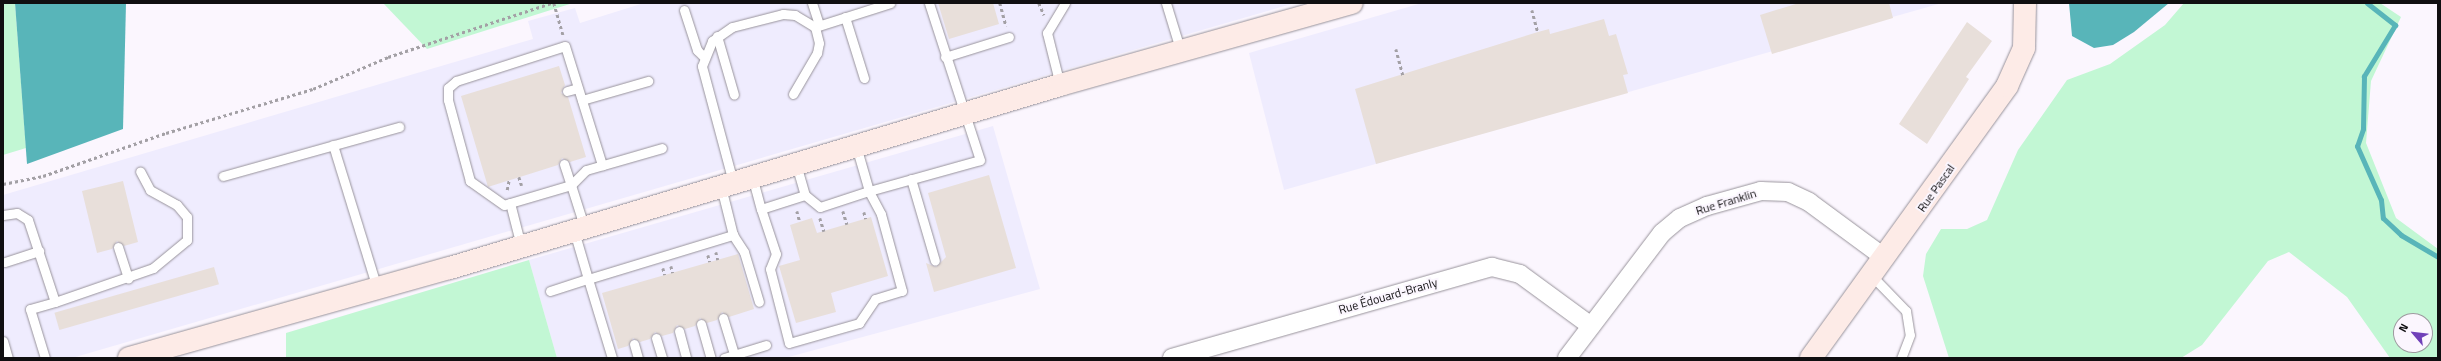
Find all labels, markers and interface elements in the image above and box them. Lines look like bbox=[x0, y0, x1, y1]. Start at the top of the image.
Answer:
street label: Rue Pascal bbox=[1914, 161, 1958, 215]
street label: Rue Franklin bbox=[1694, 186, 1758, 218]
street label: Rue Édouard-Branly bbox=[1337, 275, 1439, 317]
north arrow bbox=[2393, 313, 2433, 353]
text: N bbox=[2394, 321, 2412, 335]

